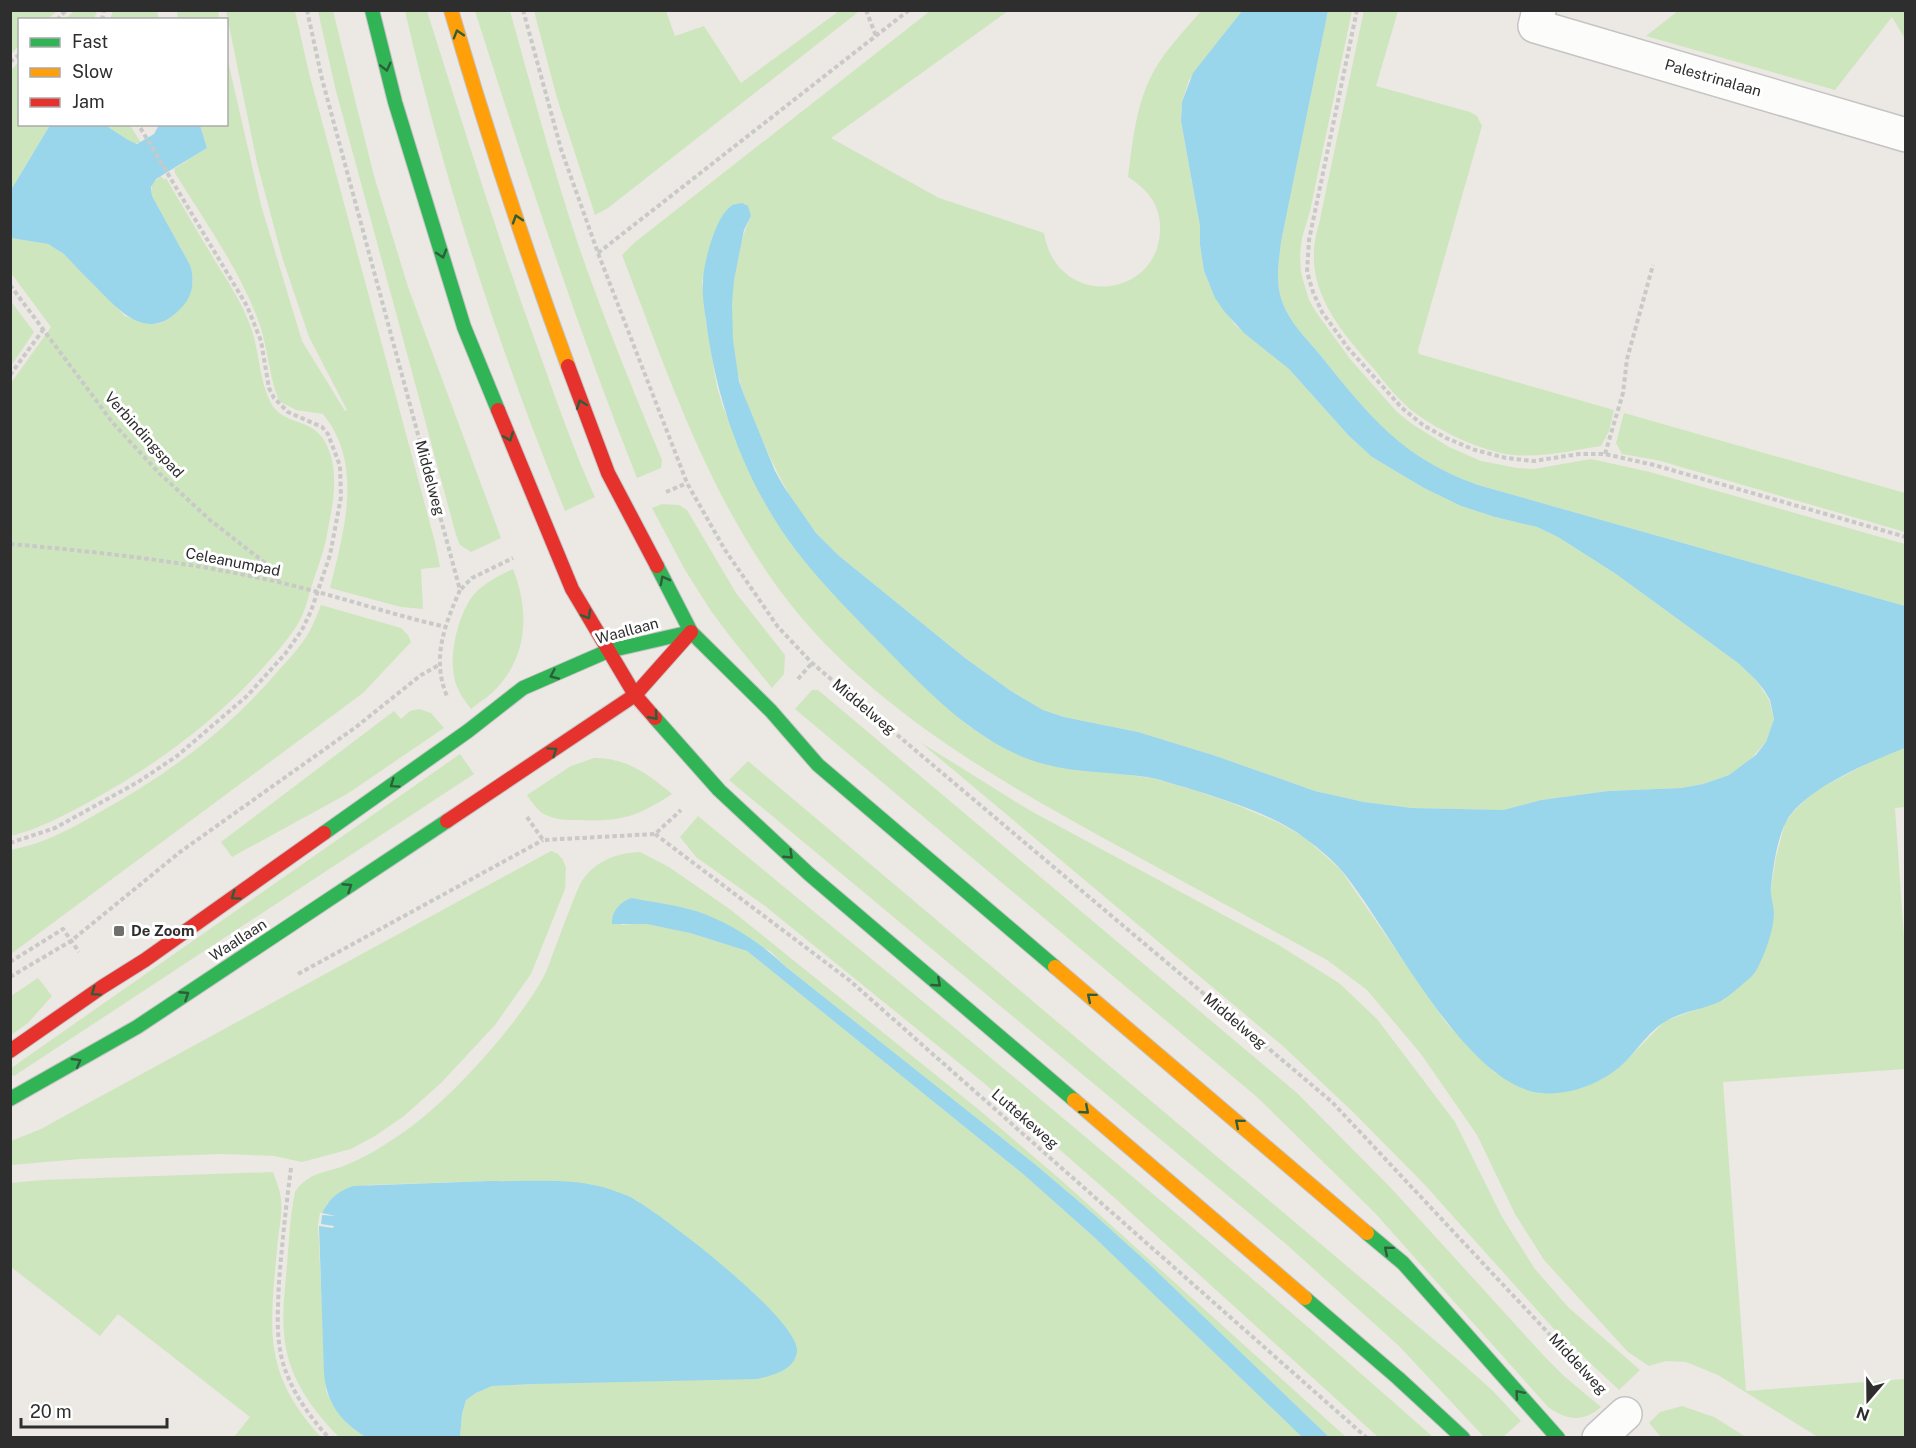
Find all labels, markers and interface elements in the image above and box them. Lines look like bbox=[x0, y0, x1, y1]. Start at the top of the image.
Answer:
legend bbox=[18, 18, 228, 126]
one-way arrow bbox=[453, 29, 465, 40]
text: Fast bbox=[72, 31, 108, 52]
street label: Palestrinalaan bbox=[1663, 56, 1763, 99]
text: Slow bbox=[72, 61, 113, 82]
one-way arrow bbox=[379, 62, 392, 72]
text: Jam bbox=[72, 91, 105, 112]
one-way arrow bbox=[512, 215, 525, 225]
one-way arrow bbox=[435, 248, 447, 259]
street label: Verbindingspad bbox=[101, 388, 187, 481]
one-way arrow bbox=[576, 399, 588, 410]
one-way arrow bbox=[502, 431, 514, 442]
street label: Middelweg bbox=[412, 438, 449, 517]
street label: Celeanumpad bbox=[184, 544, 282, 579]
one-way arrow bbox=[659, 576, 671, 587]
one-way arrow bbox=[580, 609, 592, 619]
street label: Waallaan bbox=[594, 614, 660, 647]
one-way arrow bbox=[550, 667, 561, 679]
street label: Middelweg bbox=[829, 675, 899, 738]
one-way arrow bbox=[647, 709, 658, 720]
one-way arrow bbox=[546, 747, 557, 758]
one-way arrow bbox=[389, 776, 400, 787]
one-way arrow bbox=[782, 848, 793, 859]
one-way arrow bbox=[342, 883, 352, 895]
one-way arrow bbox=[230, 889, 241, 900]
street label: Waallaan bbox=[206, 915, 269, 964]
place label: De Zoom bbox=[131, 922, 194, 939]
marker: De Zoom bbox=[112, 924, 126, 938]
one-way arrow bbox=[930, 976, 941, 987]
one-way arrow bbox=[91, 985, 102, 996]
street label: Middelweg bbox=[1200, 989, 1270, 1052]
one-way arrow bbox=[179, 991, 190, 1002]
one-way arrow bbox=[1087, 993, 1098, 1004]
one-way arrow bbox=[71, 1058, 81, 1069]
street label: Luttekeweg bbox=[989, 1085, 1062, 1152]
one-way arrow bbox=[1078, 1103, 1089, 1114]
one-way arrow bbox=[1235, 1120, 1246, 1131]
one-way arrow bbox=[1384, 1246, 1395, 1257]
street label: Middelweg bbox=[1546, 1330, 1611, 1398]
north arrow bbox=[1838, 1370, 1898, 1430]
one-way arrow bbox=[1515, 1390, 1526, 1401]
scale bar bbox=[21, 1391, 166, 1429]
text: 20 m bbox=[30, 1401, 72, 1422]
text: N bbox=[1854, 1403, 1872, 1425]

